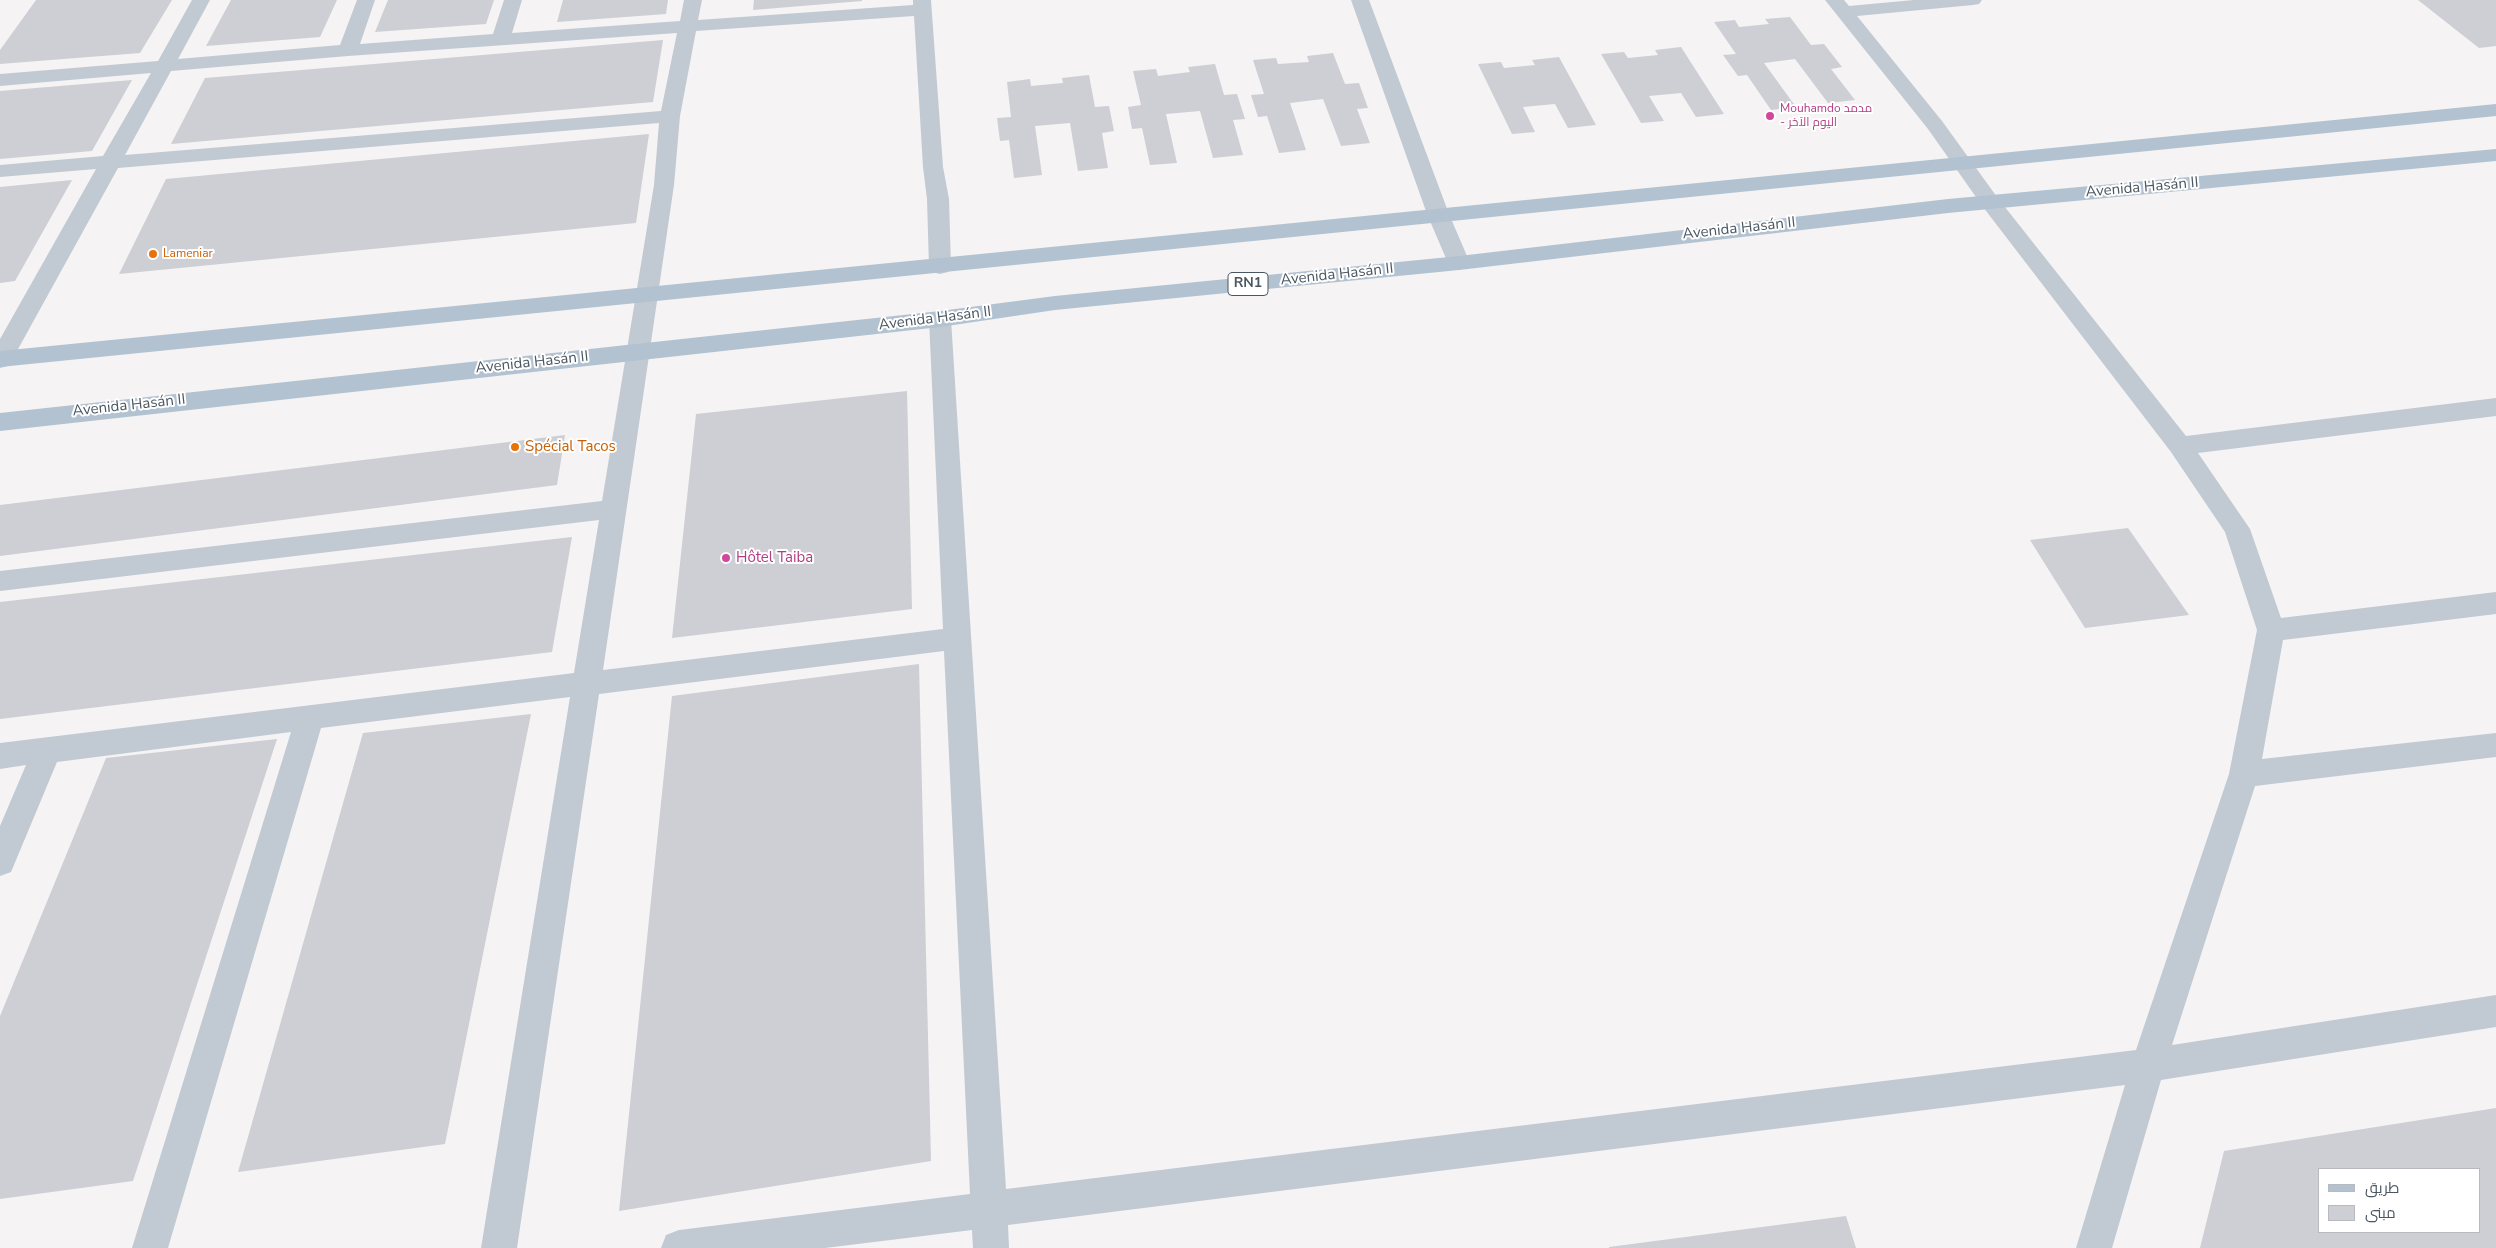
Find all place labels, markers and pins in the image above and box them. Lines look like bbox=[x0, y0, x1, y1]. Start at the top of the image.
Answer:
place label: Mouhamdo مدمد - اليوم الآخر bbox=[1780, 102, 1872, 130]
marker: Mouhamdo مدمد - اليوم الآخر bbox=[1764, 110, 1776, 122]
place label: Lameniar bbox=[163, 247, 213, 261]
marker: Lameniar bbox=[147, 248, 159, 260]
place label: Spécial Tacos bbox=[525, 438, 616, 456]
marker: Spécial Tacos bbox=[509, 441, 521, 453]
place label: Hôtel Taiba bbox=[736, 549, 813, 567]
marker: Hôtel Taiba bbox=[720, 552, 732, 564]

